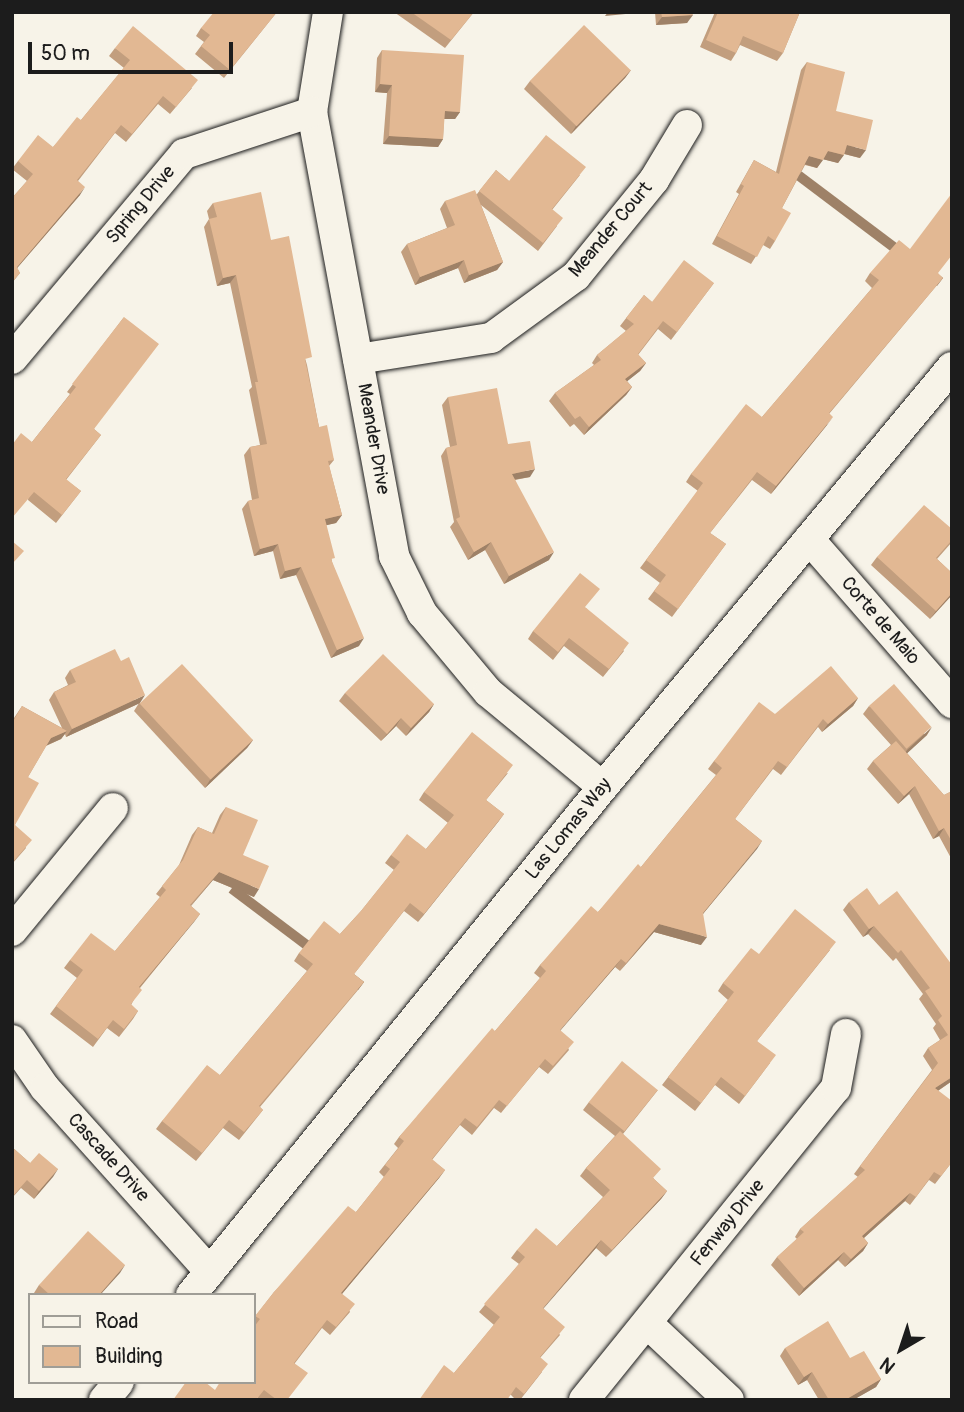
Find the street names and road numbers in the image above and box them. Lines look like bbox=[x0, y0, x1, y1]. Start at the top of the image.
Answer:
street label: Spring Drive bbox=[102, 161, 180, 249]
street label: Meander Court bbox=[564, 178, 658, 282]
street label: Meander Drive bbox=[352, 382, 394, 496]
street label: Corte de Maio bbox=[836, 572, 924, 670]
street label: Las Lomas Way bbox=[521, 774, 617, 884]
street label: Cascade Drive bbox=[62, 1109, 154, 1207]
street label: Fenway Drive bbox=[686, 1175, 770, 1271]

